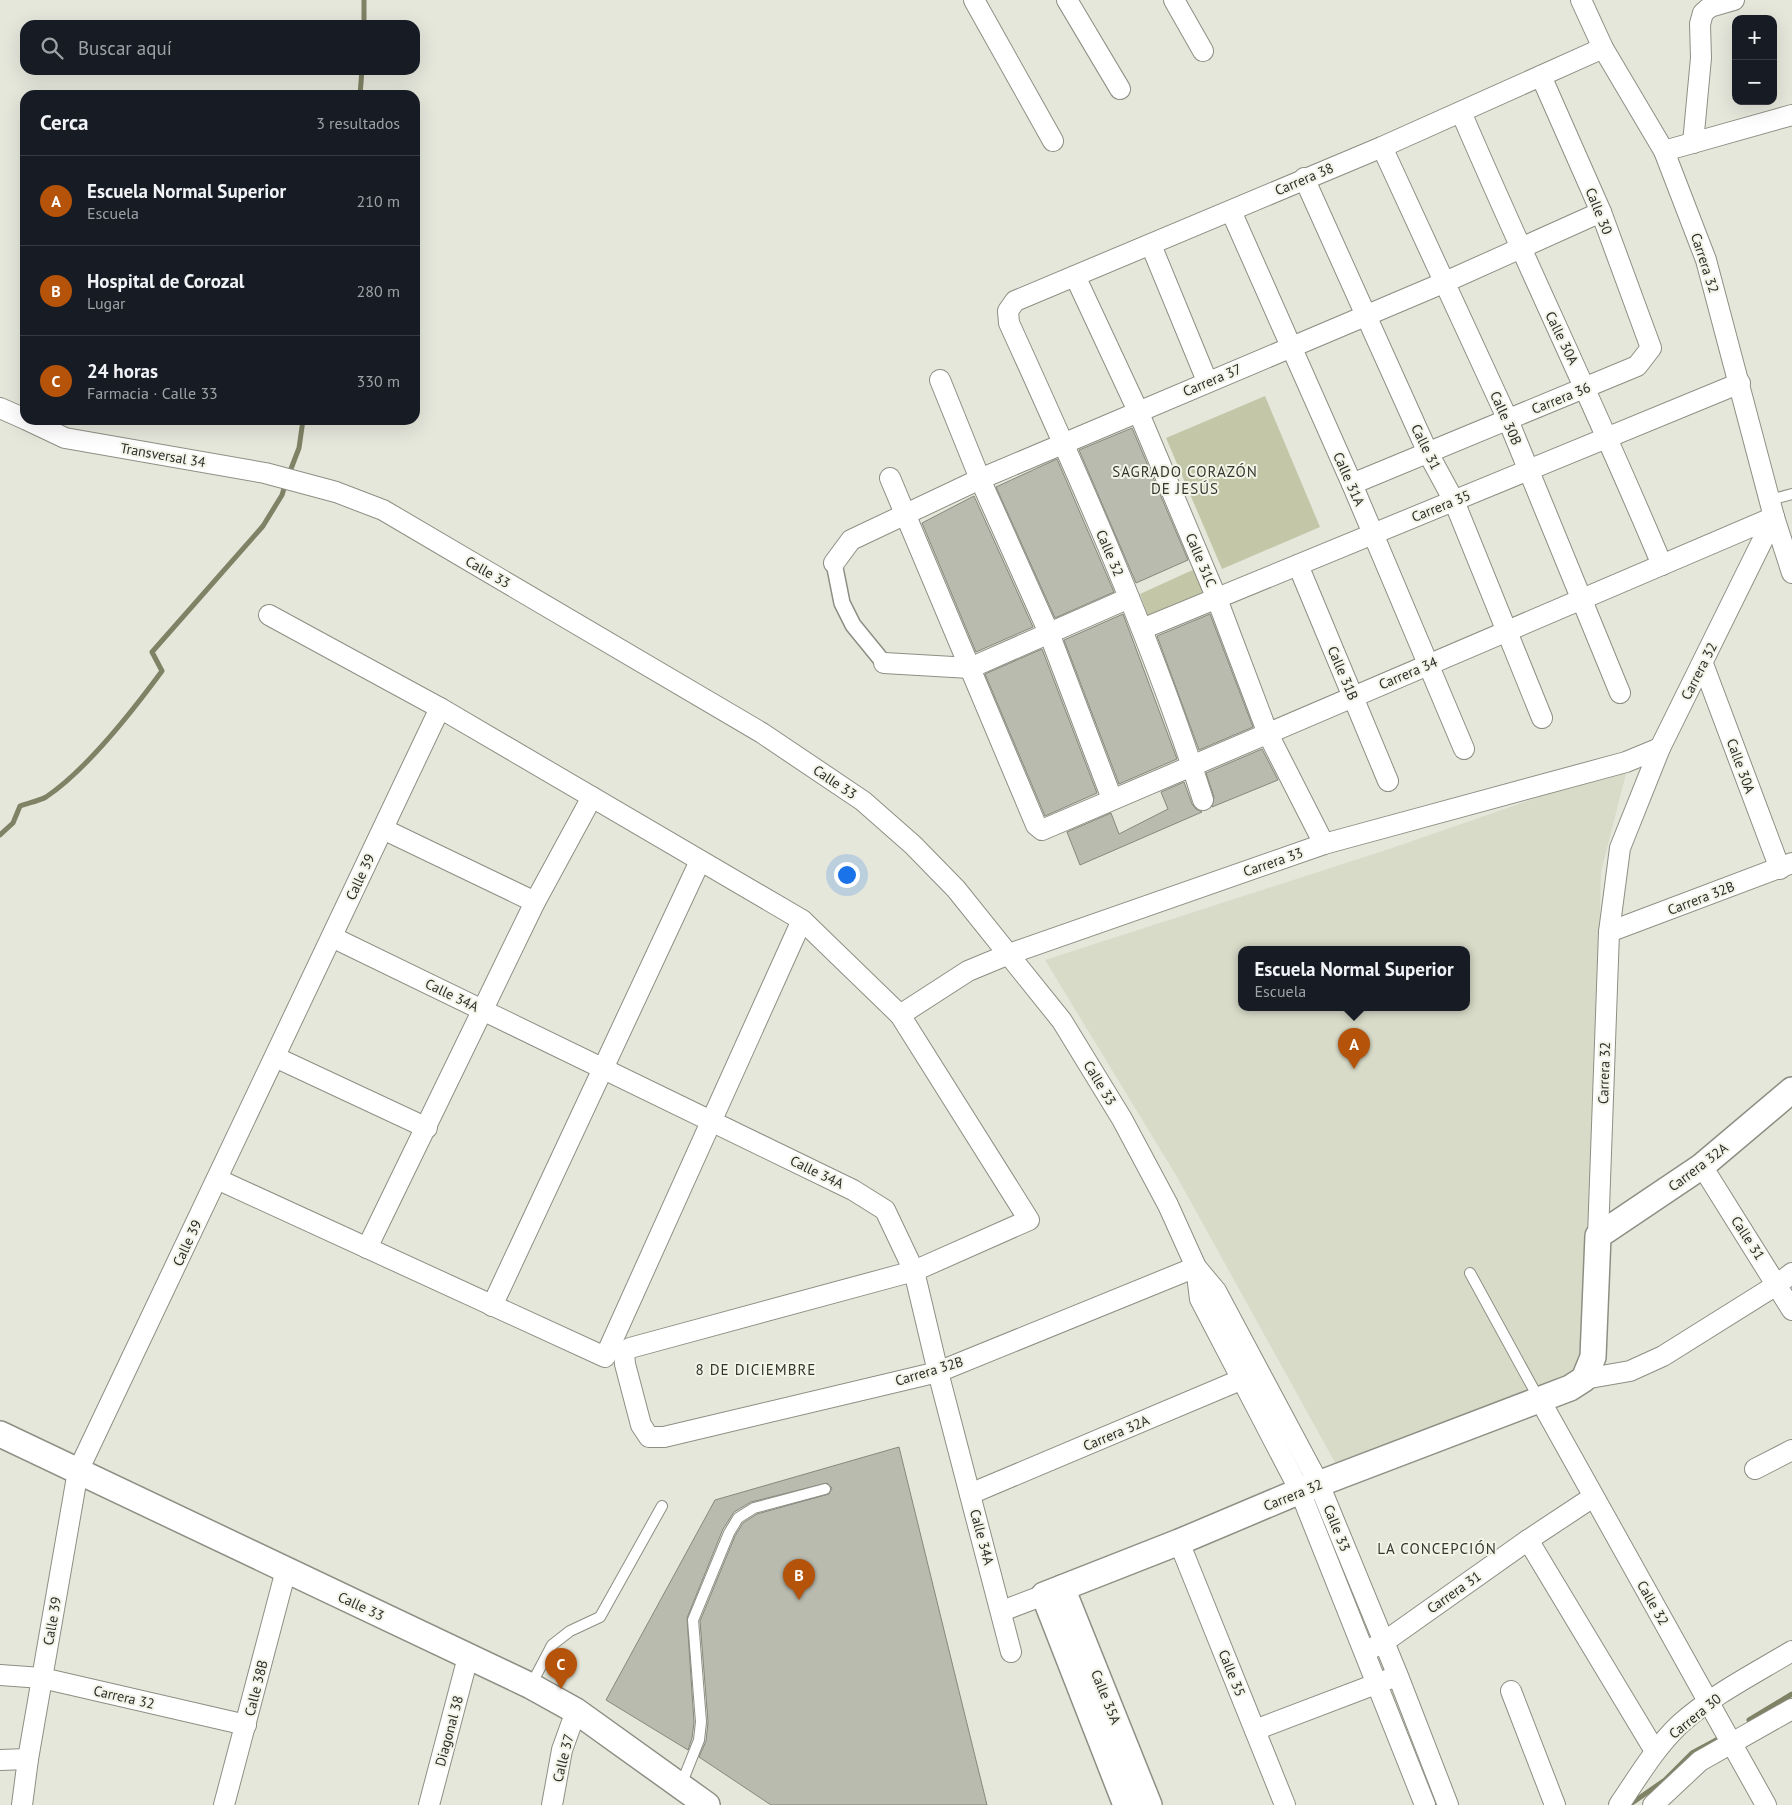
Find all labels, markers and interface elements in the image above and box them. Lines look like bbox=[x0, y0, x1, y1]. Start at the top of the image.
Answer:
map controls bbox=[1732, 15, 1777, 105]
button: + bbox=[1732, 15, 1777, 60]
search box bbox=[20, 20, 420, 75]
icon: search bbox=[38, 34, 66, 62]
text: Buscar aquí bbox=[78, 36, 172, 60]
button: − bbox=[1732, 60, 1777, 105]
text: Cerca bbox=[40, 109, 89, 136]
text: 3 resultados bbox=[316, 113, 400, 133]
street label: Carrera 38 bbox=[1272, 159, 1336, 199]
text: Escuela Normal Superior bbox=[87, 179, 286, 203]
street label: Calle 30 bbox=[1581, 185, 1617, 237]
text: A bbox=[51, 191, 61, 211]
text: 210 m bbox=[357, 191, 400, 211]
text: Escuela bbox=[87, 203, 139, 223]
street label: Carrera 32 bbox=[1687, 231, 1723, 295]
text: Hospital de Corozal bbox=[87, 269, 244, 293]
text: B bbox=[51, 281, 61, 301]
text: 280 m bbox=[357, 281, 400, 301]
text: Lugar bbox=[87, 293, 126, 313]
street label: Calle 30A bbox=[1541, 308, 1583, 368]
text: 24 horas bbox=[87, 359, 158, 383]
street label: Carrera 37 bbox=[1180, 360, 1244, 400]
text: C bbox=[52, 371, 60, 391]
text: 330 m bbox=[357, 371, 400, 391]
street label: Carrera 36 bbox=[1529, 378, 1593, 418]
text: Farmacia · Calle 33 bbox=[87, 383, 218, 403]
street label: Calle 30B bbox=[1486, 388, 1526, 448]
street label: Calle 31 bbox=[1407, 421, 1445, 473]
street label: Transversal 34 bbox=[119, 439, 207, 471]
street label: Calle 31A bbox=[1329, 449, 1369, 510]
district label: SAGRADO CORAZÓN DE JESÚS bbox=[1112, 462, 1258, 498]
street label: Carrera 35 bbox=[1409, 486, 1473, 526]
street label: Calle 32 bbox=[1092, 527, 1128, 579]
street label: Calle 31C bbox=[1182, 530, 1220, 590]
street label: Calle 33 bbox=[462, 552, 514, 592]
street label: Carrera 32 bbox=[1677, 639, 1721, 703]
street label: Calle 31B bbox=[1324, 643, 1362, 703]
street label: Carrera 34 bbox=[1376, 652, 1440, 693]
street label: Calle 30A bbox=[1723, 736, 1760, 797]
street label: Calle 33 bbox=[810, 761, 860, 803]
street label: Carrera 33 bbox=[1241, 843, 1305, 881]
street label: Calle 39 bbox=[341, 851, 379, 903]
your location bbox=[834, 862, 860, 888]
street label: Carrera 32B bbox=[1665, 877, 1737, 919]
popup bbox=[1238, 946, 1470, 1011]
text: Escuela Normal Superior bbox=[1254, 957, 1454, 981]
street label: Calle 34A bbox=[422, 974, 482, 1016]
text: Escuela bbox=[1254, 981, 1306, 1001]
pin: A bbox=[1338, 1028, 1370, 1069]
street label: Carrera 32 bbox=[1594, 1042, 1614, 1104]
street label: Calle 33 bbox=[1080, 1057, 1120, 1109]
street label: Carrera 32A bbox=[1665, 1138, 1732, 1195]
street label: Calle 34A bbox=[787, 1151, 847, 1193]
street label: Calle 31 bbox=[1727, 1213, 1769, 1263]
street label: Calle 39 bbox=[168, 1217, 206, 1269]
street label: Carrera 32B bbox=[893, 1352, 965, 1390]
district label: 8 DE DICIEMBRE bbox=[696, 1360, 816, 1379]
street label: Carrera 32A bbox=[1080, 1411, 1153, 1455]
street label: Carrera 32 bbox=[1261, 1475, 1325, 1515]
street label: Calle 33 bbox=[1319, 1502, 1355, 1554]
street label: Calle 34A bbox=[966, 1507, 998, 1568]
district label: LA CONCEPCIÓN bbox=[1377, 1539, 1497, 1558]
pin: B bbox=[783, 1559, 815, 1600]
street label: Carrera 31 bbox=[1423, 1567, 1485, 1617]
street label: Calle 32 bbox=[1633, 1577, 1673, 1629]
street label: Calle 33 bbox=[335, 1587, 387, 1625]
street label: Calle 39 bbox=[39, 1595, 65, 1647]
street label: Calle 35 bbox=[1214, 1647, 1250, 1699]
pin: C bbox=[545, 1648, 577, 1689]
street label: Calle 38B bbox=[240, 1658, 272, 1718]
street label: Calle 35A bbox=[1087, 1667, 1125, 1728]
street label: Carrera 32 bbox=[92, 1681, 156, 1713]
street label: Carrera 30 bbox=[1665, 1689, 1725, 1743]
street label: Diagonal 38 bbox=[431, 1694, 467, 1768]
street label: Calle 37 bbox=[548, 1732, 578, 1784]

